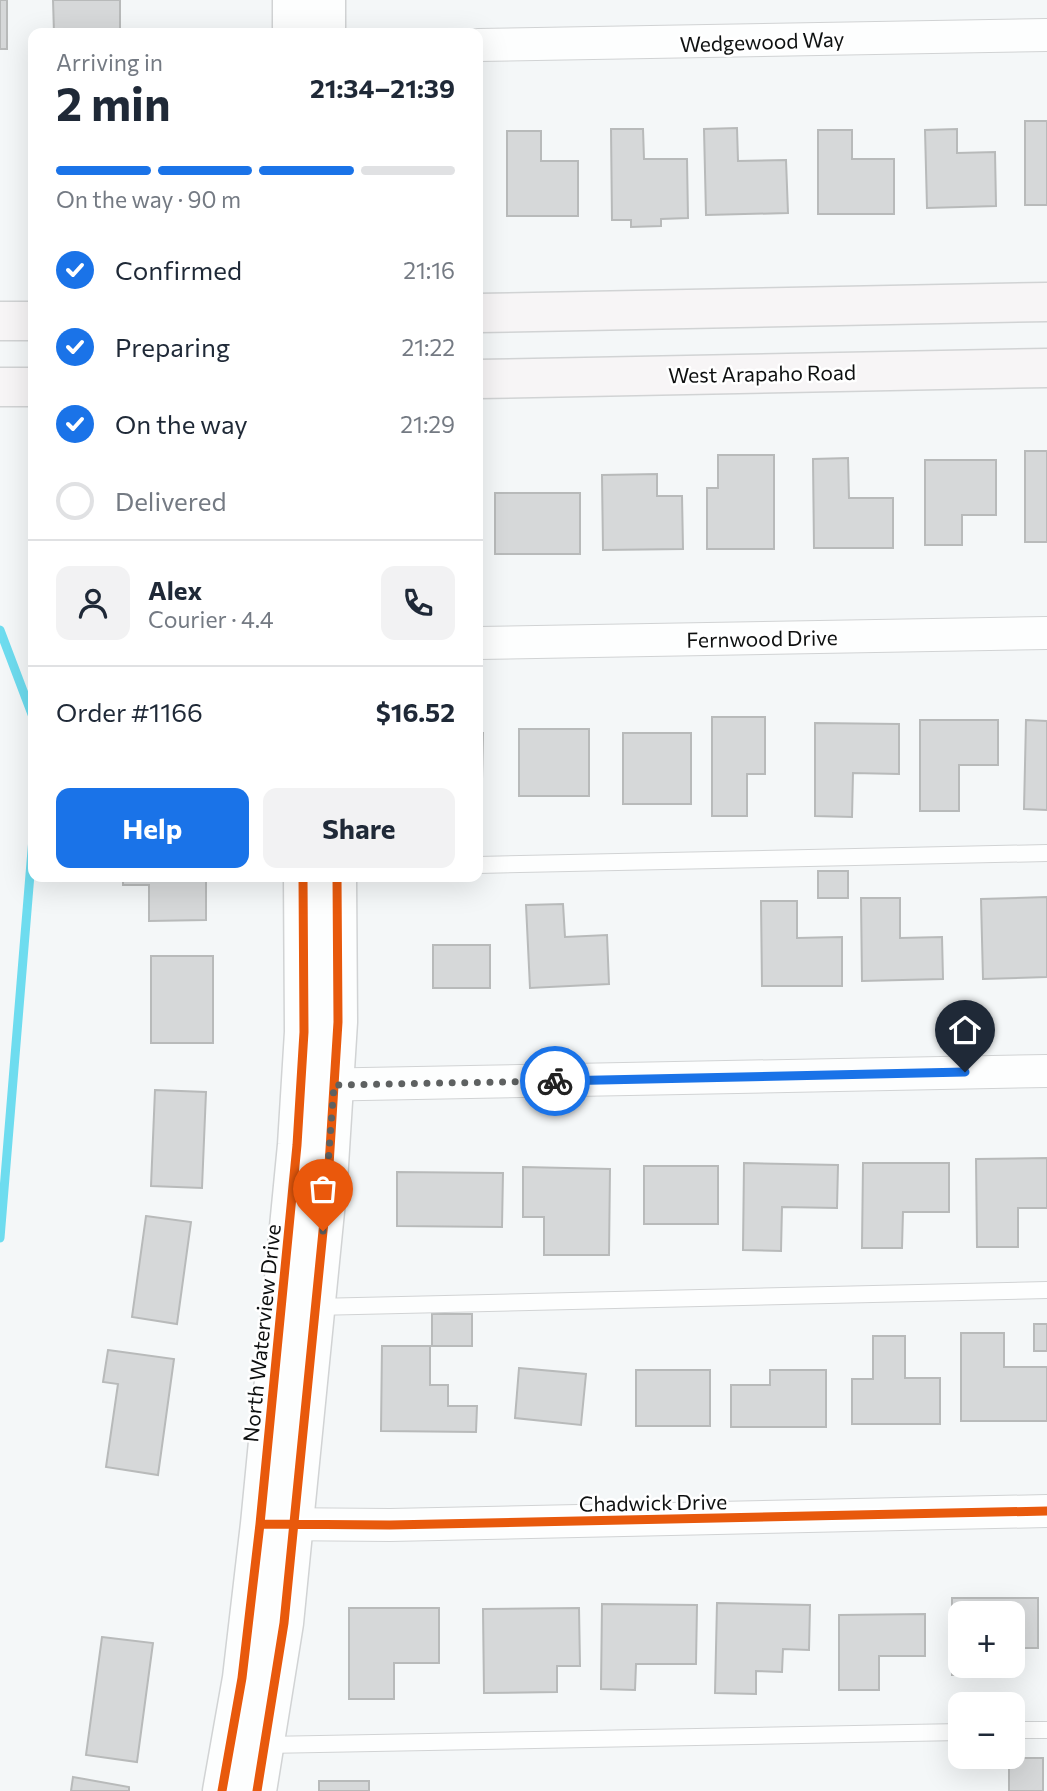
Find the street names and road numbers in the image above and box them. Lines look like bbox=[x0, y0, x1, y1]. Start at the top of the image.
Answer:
street label: Wedgewood Way bbox=[679, 26, 845, 56]
street label: West Arapaho Road bbox=[668, 359, 856, 387]
street label: Fernwood Drive bbox=[686, 624, 838, 652]
street label: North Waterview Drive bbox=[237, 1223, 285, 1443]
street label: Chadwick Drive bbox=[579, 1488, 727, 1516]

